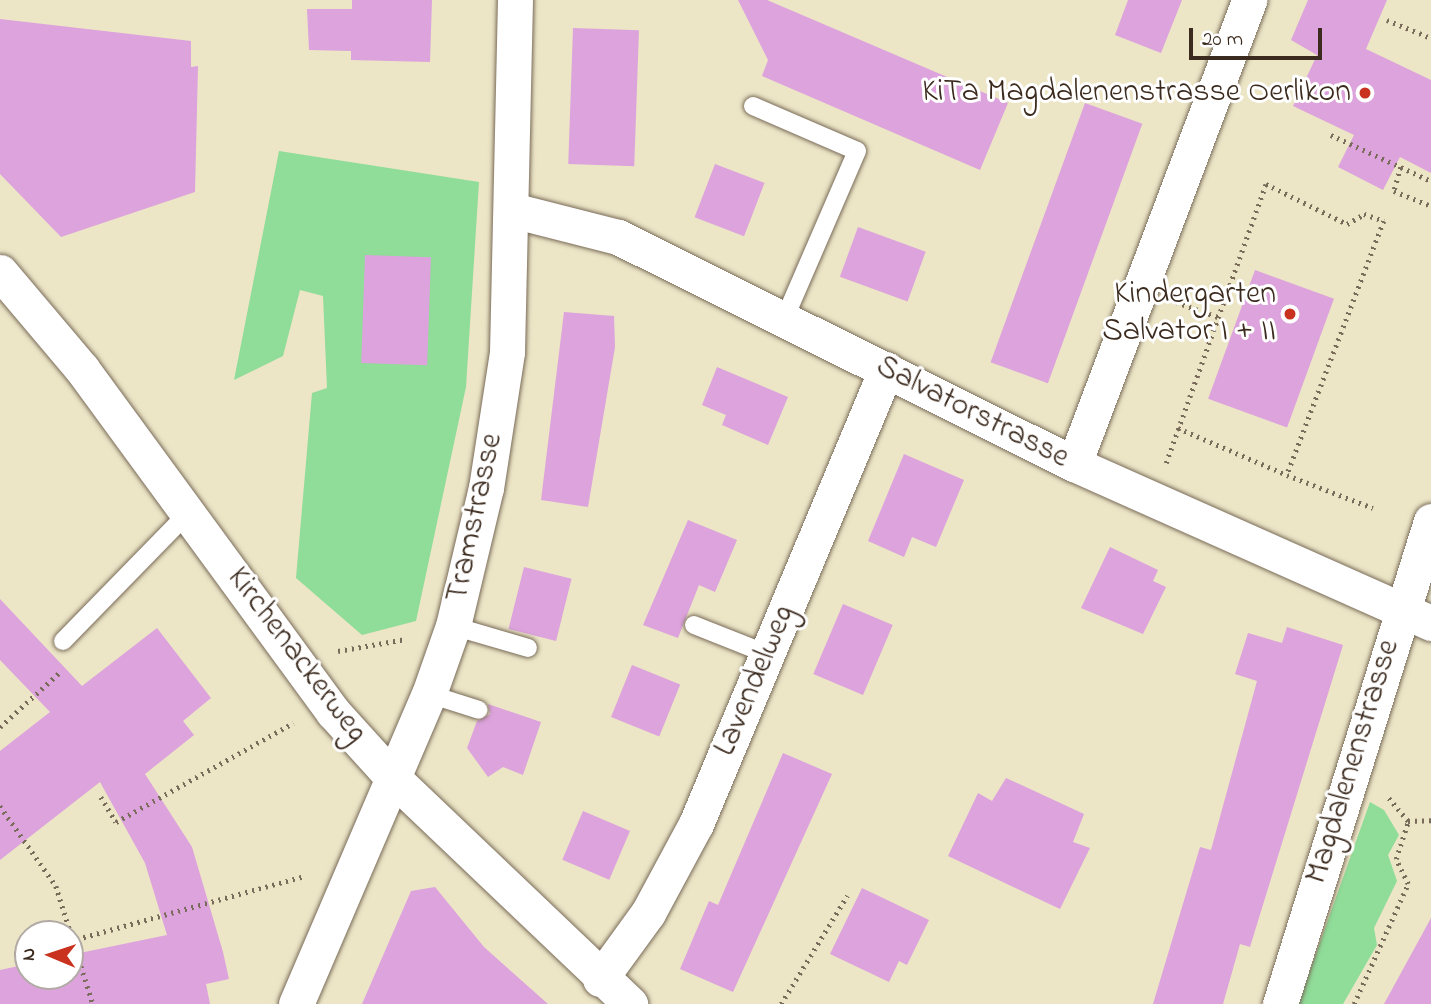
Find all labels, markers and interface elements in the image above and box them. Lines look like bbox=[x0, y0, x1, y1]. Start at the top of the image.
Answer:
scale bar bbox=[1193, 14, 1326, 58]
text: 20 m bbox=[1202, 25, 1243, 55]
place label: KiTa Magdalenenstrasse Oerlikon bbox=[922, 74, 1351, 112]
marker: KiTa Magdalenenstrasse Oerlikon bbox=[1357, 85, 1373, 101]
place label: Kindergarten Salvator I + II bbox=[1102, 277, 1276, 352]
marker: Kindergarten Salvator I + II bbox=[1282, 306, 1298, 322]
street label: Salvatorstrasse bbox=[869, 348, 1075, 478]
street label: Tramstrasse bbox=[439, 430, 513, 606]
street label: Kirchenackerweg bbox=[217, 561, 375, 751]
street label: Lavendelweg bbox=[707, 600, 805, 762]
street label: Magdalenenstrasse bbox=[1299, 635, 1409, 889]
north arrow bbox=[14, 920, 84, 990]
text: N bbox=[16, 947, 43, 961]

